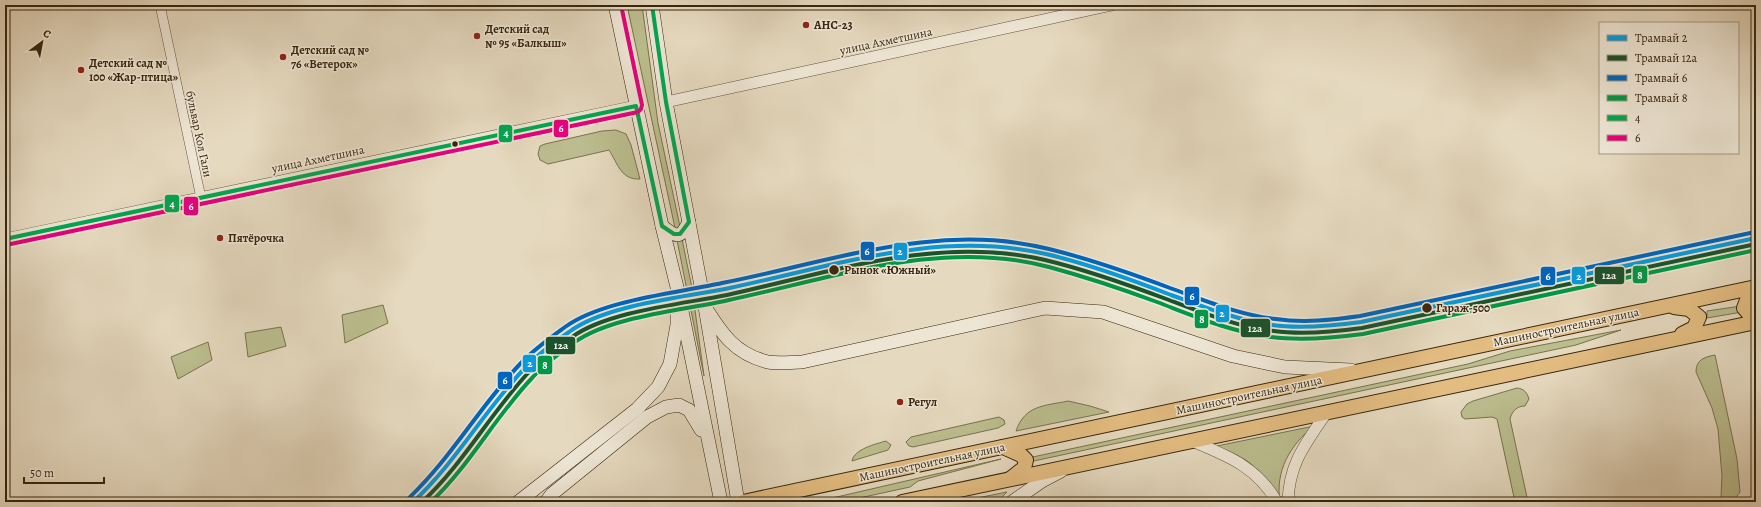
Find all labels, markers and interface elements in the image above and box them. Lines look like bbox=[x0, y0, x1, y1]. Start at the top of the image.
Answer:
place label: АНС-23 bbox=[813, 17, 853, 33]
marker: АНС-23 bbox=[801, 20, 811, 30]
place label: Детский сад № 95 «Балкыш» bbox=[485, 21, 567, 51]
north arrow bbox=[22, 22, 62, 62]
legend bbox=[1599, 22, 1739, 154]
street label: улица Ахметшина bbox=[837, 23, 934, 59]
text: С bbox=[40, 26, 54, 42]
text: Трамвай 2 bbox=[1635, 30, 1688, 46]
marker: Детский сад № 95 «Балкыш» bbox=[472, 31, 482, 41]
place label: Детский сад № 76 «Ветерок» bbox=[291, 42, 369, 72]
text: Трамвай 12а bbox=[1635, 50, 1698, 66]
marker: Детский сад № 76 «Ветерок» bbox=[278, 52, 288, 62]
place label: Детский сад № 100 «Жар-птица» bbox=[89, 55, 179, 85]
marker: Детский сад № 100 «Жар-птица» bbox=[76, 65, 86, 75]
text: Трамвай 6 bbox=[1635, 70, 1688, 86]
street label: бульвар Кол Гали bbox=[182, 89, 216, 179]
text: Трамвай 8 bbox=[1635, 90, 1688, 106]
text: 4 bbox=[1635, 110, 1641, 126]
line badge: 6 bbox=[553, 119, 569, 138]
text: 6 bbox=[558, 121, 564, 136]
line badge: 4 bbox=[498, 124, 513, 143]
text: 4 bbox=[503, 126, 509, 141]
text: 6 bbox=[1635, 130, 1641, 146]
unlabelled marker bbox=[450, 139, 460, 149]
street label: улица Ахметшина bbox=[269, 141, 366, 177]
line badge: 4 bbox=[164, 194, 180, 213]
line badge: 6 bbox=[183, 196, 199, 216]
text: 4 bbox=[169, 197, 175, 212]
text: 6 bbox=[188, 199, 194, 214]
place label: Пятёрочка bbox=[228, 230, 285, 246]
marker: Пятёрочка bbox=[215, 233, 225, 243]
line badge: 6 bbox=[860, 241, 875, 261]
line badge: 2 bbox=[893, 242, 908, 261]
text: 6 bbox=[864, 244, 870, 259]
text: 2 bbox=[897, 244, 903, 259]
place label: Рынок «Южный» bbox=[844, 262, 937, 278]
marker: Рынок «Южный» bbox=[827, 263, 841, 277]
line badge: 8 bbox=[1632, 265, 1648, 284]
line badge: 6 bbox=[1540, 266, 1556, 286]
line badge: 2 bbox=[1571, 266, 1586, 285]
line badge: 12а bbox=[1594, 266, 1625, 285]
text: 12а bbox=[1602, 268, 1617, 283]
text: 8 bbox=[1637, 268, 1643, 283]
text: 6 bbox=[1545, 269, 1551, 284]
text: 2 bbox=[1576, 269, 1582, 284]
line badge: 6 bbox=[1184, 286, 1200, 306]
text: 6 bbox=[1189, 289, 1195, 304]
place label: Гараж-500 bbox=[1436, 300, 1490, 316]
marker: Гараж-500 bbox=[1420, 301, 1434, 315]
line badge: 2 bbox=[1215, 304, 1230, 323]
street label: Машиностроительная улица bbox=[1492, 304, 1641, 350]
text: 2 bbox=[1219, 306, 1225, 321]
line badge: 8 bbox=[1194, 309, 1209, 329]
text: 8 bbox=[1199, 312, 1205, 327]
line badge: 12а bbox=[1240, 318, 1271, 338]
text: 12а bbox=[1248, 321, 1263, 336]
line badge: 12а bbox=[545, 336, 576, 355]
text: 12а bbox=[554, 338, 569, 353]
line badge: 2 bbox=[522, 354, 537, 373]
line badge: 8 bbox=[537, 355, 553, 375]
text: 2 bbox=[527, 356, 533, 371]
text: 8 bbox=[542, 358, 548, 373]
line badge: 6 bbox=[497, 371, 513, 390]
street label: Машиностроительная улица bbox=[1175, 372, 1324, 418]
text: 6 bbox=[502, 373, 508, 388]
place label: Регул bbox=[908, 394, 937, 410]
marker: Регул bbox=[895, 397, 905, 407]
street label: Машиностроительная улица bbox=[858, 439, 1007, 485]
scale bar bbox=[24, 459, 104, 485]
text: 50 m bbox=[30, 465, 54, 481]

